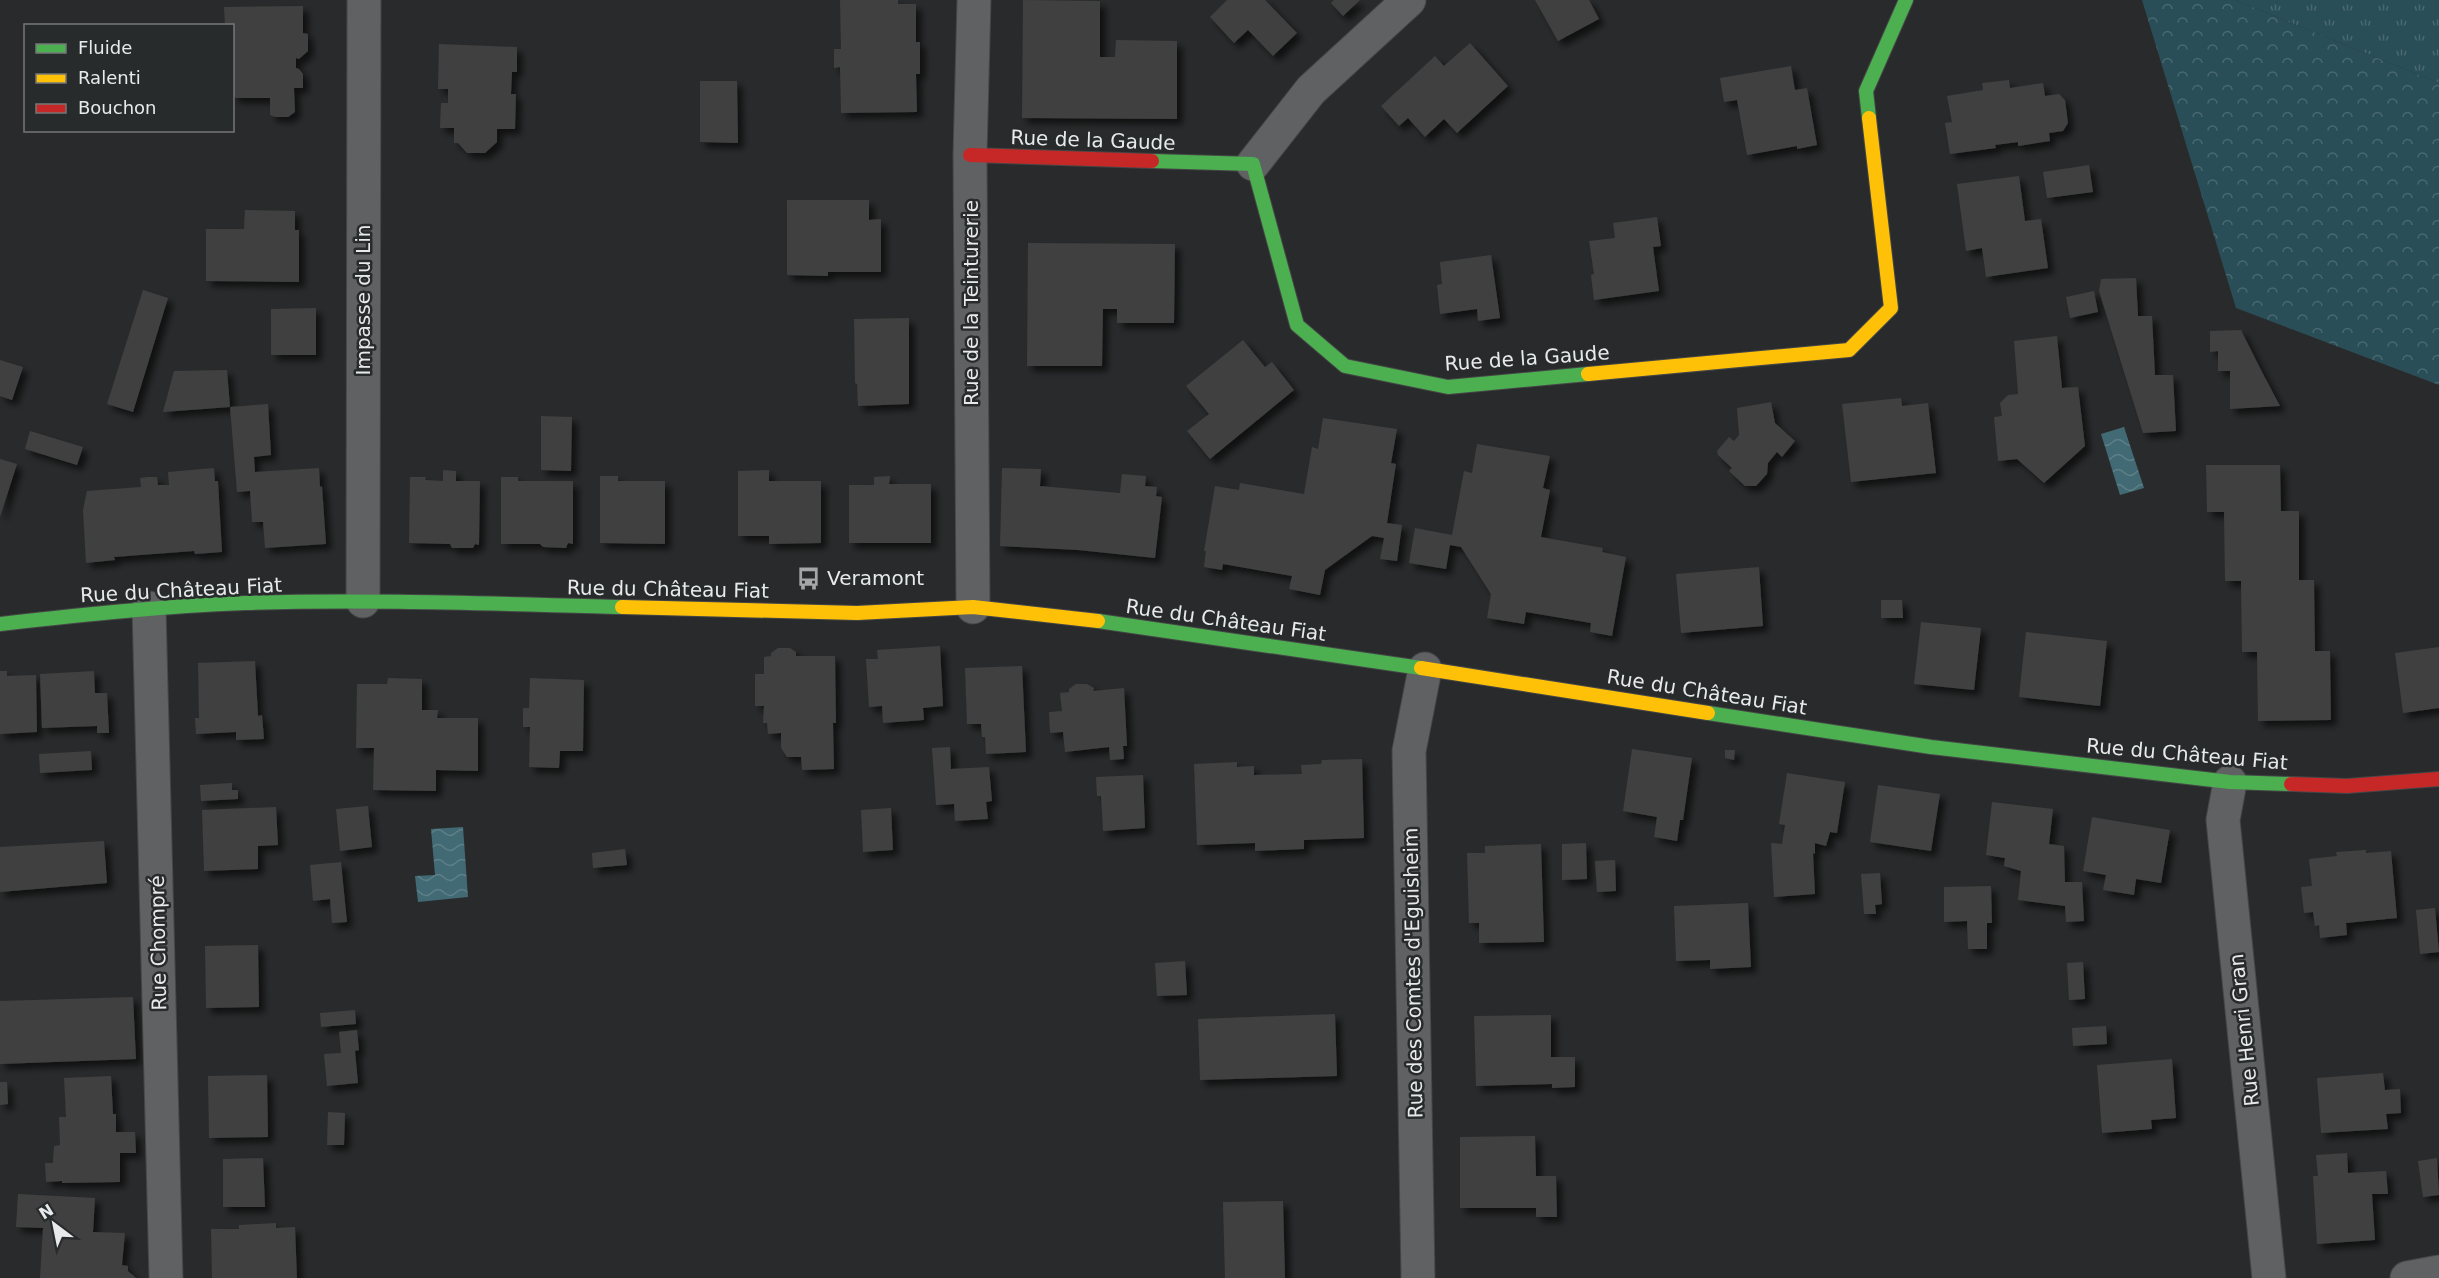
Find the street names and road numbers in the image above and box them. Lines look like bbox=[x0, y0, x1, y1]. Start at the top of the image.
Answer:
street label: Rue de la Gaude bbox=[1010, 125, 1176, 155]
street label: Rue de la Teinturerie bbox=[959, 200, 983, 406]
street label: Impasse du Lin bbox=[351, 225, 375, 375]
street label: Rue de la Gaude bbox=[1444, 340, 1610, 376]
street label: Rue du Château Fiat bbox=[79, 573, 283, 607]
street label: Rue du Château Fiat bbox=[567, 575, 769, 603]
street label: Rue du Château Fiat bbox=[1124, 594, 1328, 646]
street label: Rue du Château Fiat bbox=[1605, 664, 1809, 720]
street label: Rue du Château Fiat bbox=[2085, 733, 2289, 775]
street label: Rue des Comtes d'Eguisheim bbox=[1398, 827, 1428, 1119]
street label: Rue Chompré bbox=[145, 875, 171, 1011]
street label: Rue Henri Gran bbox=[2224, 953, 2264, 1107]

